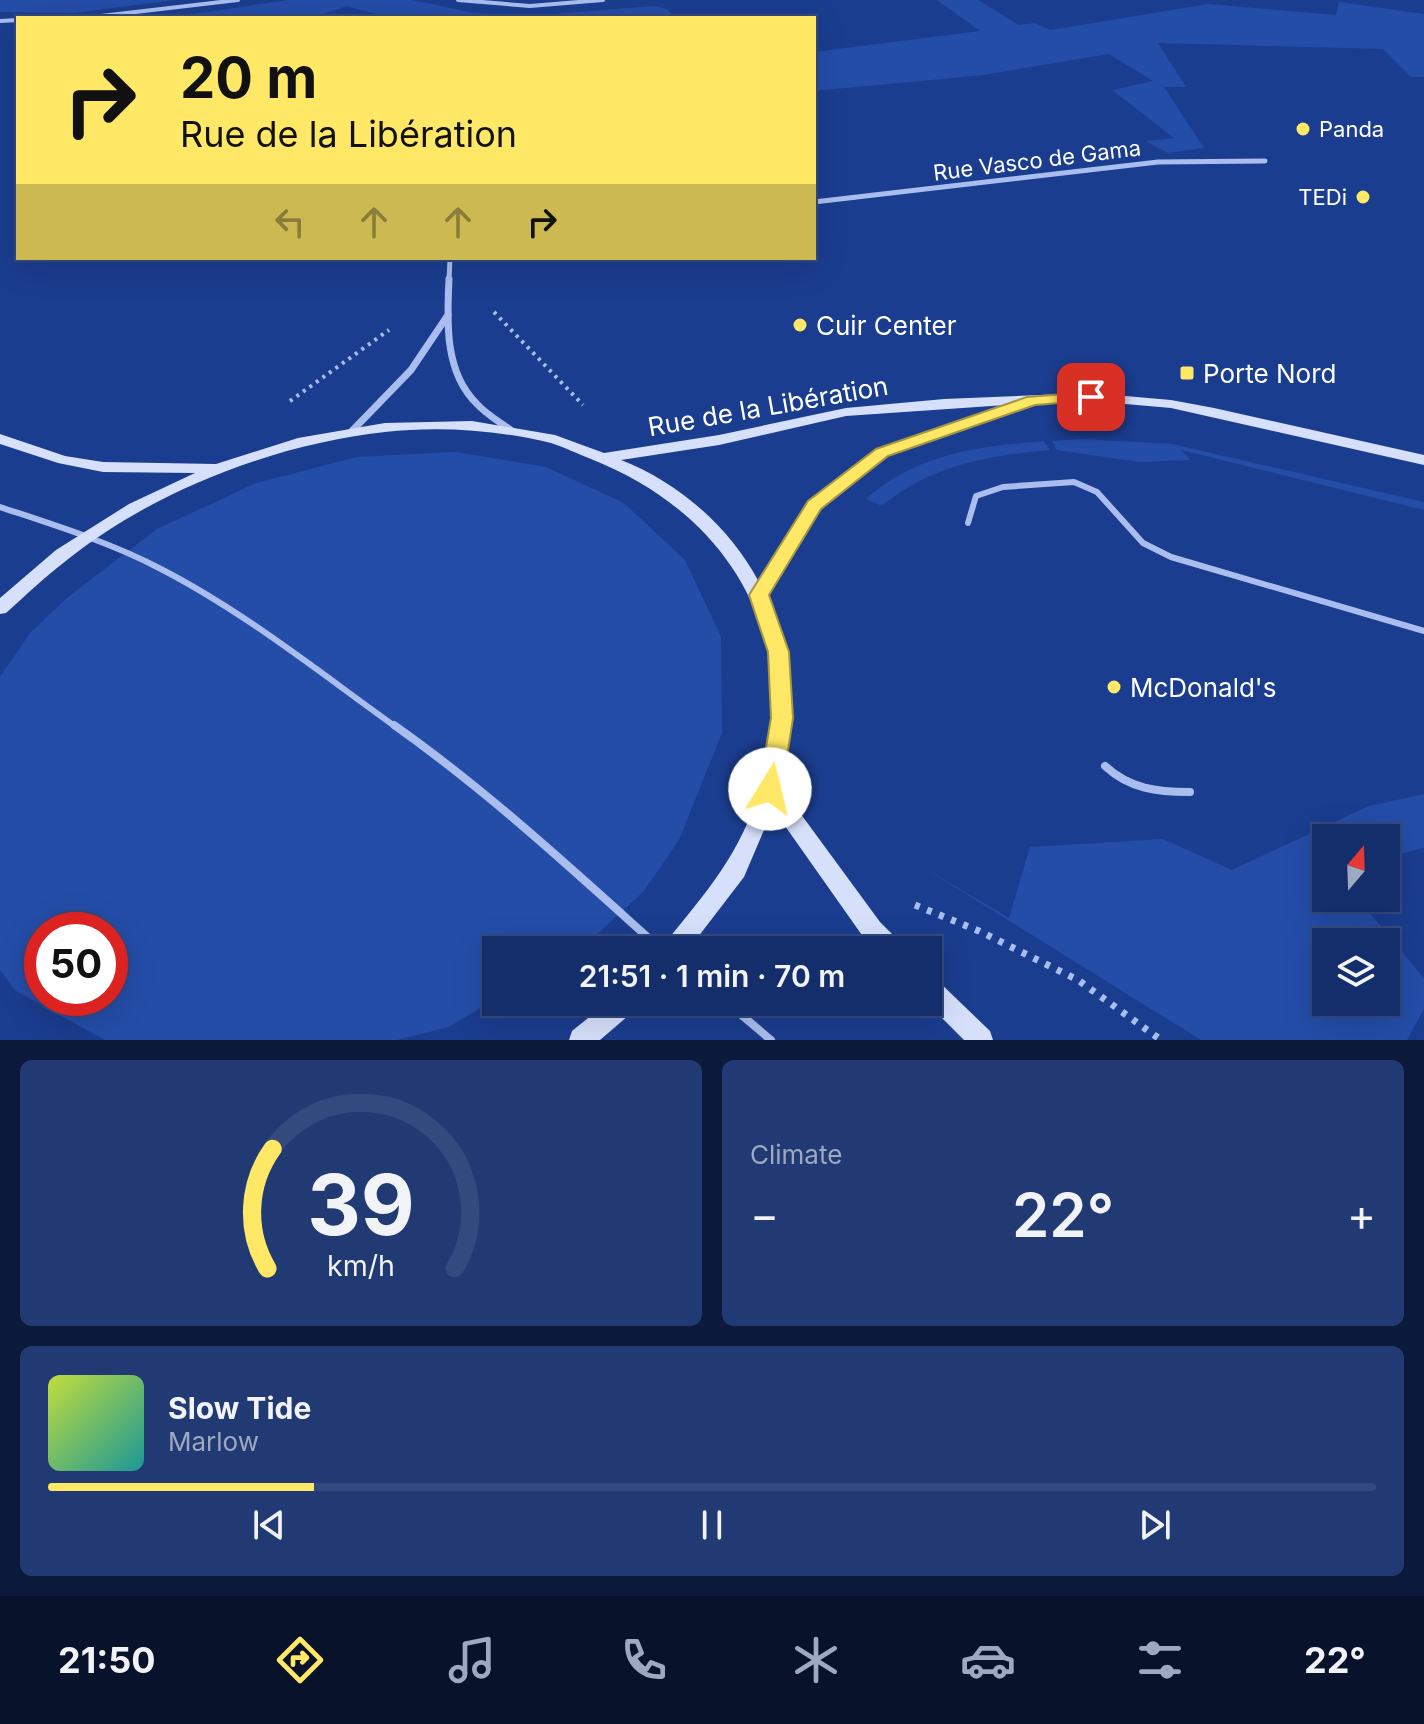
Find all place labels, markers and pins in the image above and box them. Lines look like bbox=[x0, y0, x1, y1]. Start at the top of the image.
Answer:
place label: Panda bbox=[1319, 116, 1384, 142]
marker: Panda bbox=[1294, 120, 1312, 138]
place label: TEDi bbox=[1298, 184, 1347, 210]
marker: TEDi bbox=[1354, 188, 1372, 206]
place label: Cuir Center bbox=[816, 310, 957, 341]
marker: Cuir Center bbox=[791, 316, 809, 334]
place label: Porte Nord bbox=[1203, 358, 1336, 389]
pin bbox=[1057, 363, 1125, 431]
marker: Porte Nord bbox=[1178, 364, 1196, 382]
place label: McDonald's bbox=[1130, 672, 1276, 703]
marker: McDonald's bbox=[1105, 678, 1123, 696]

